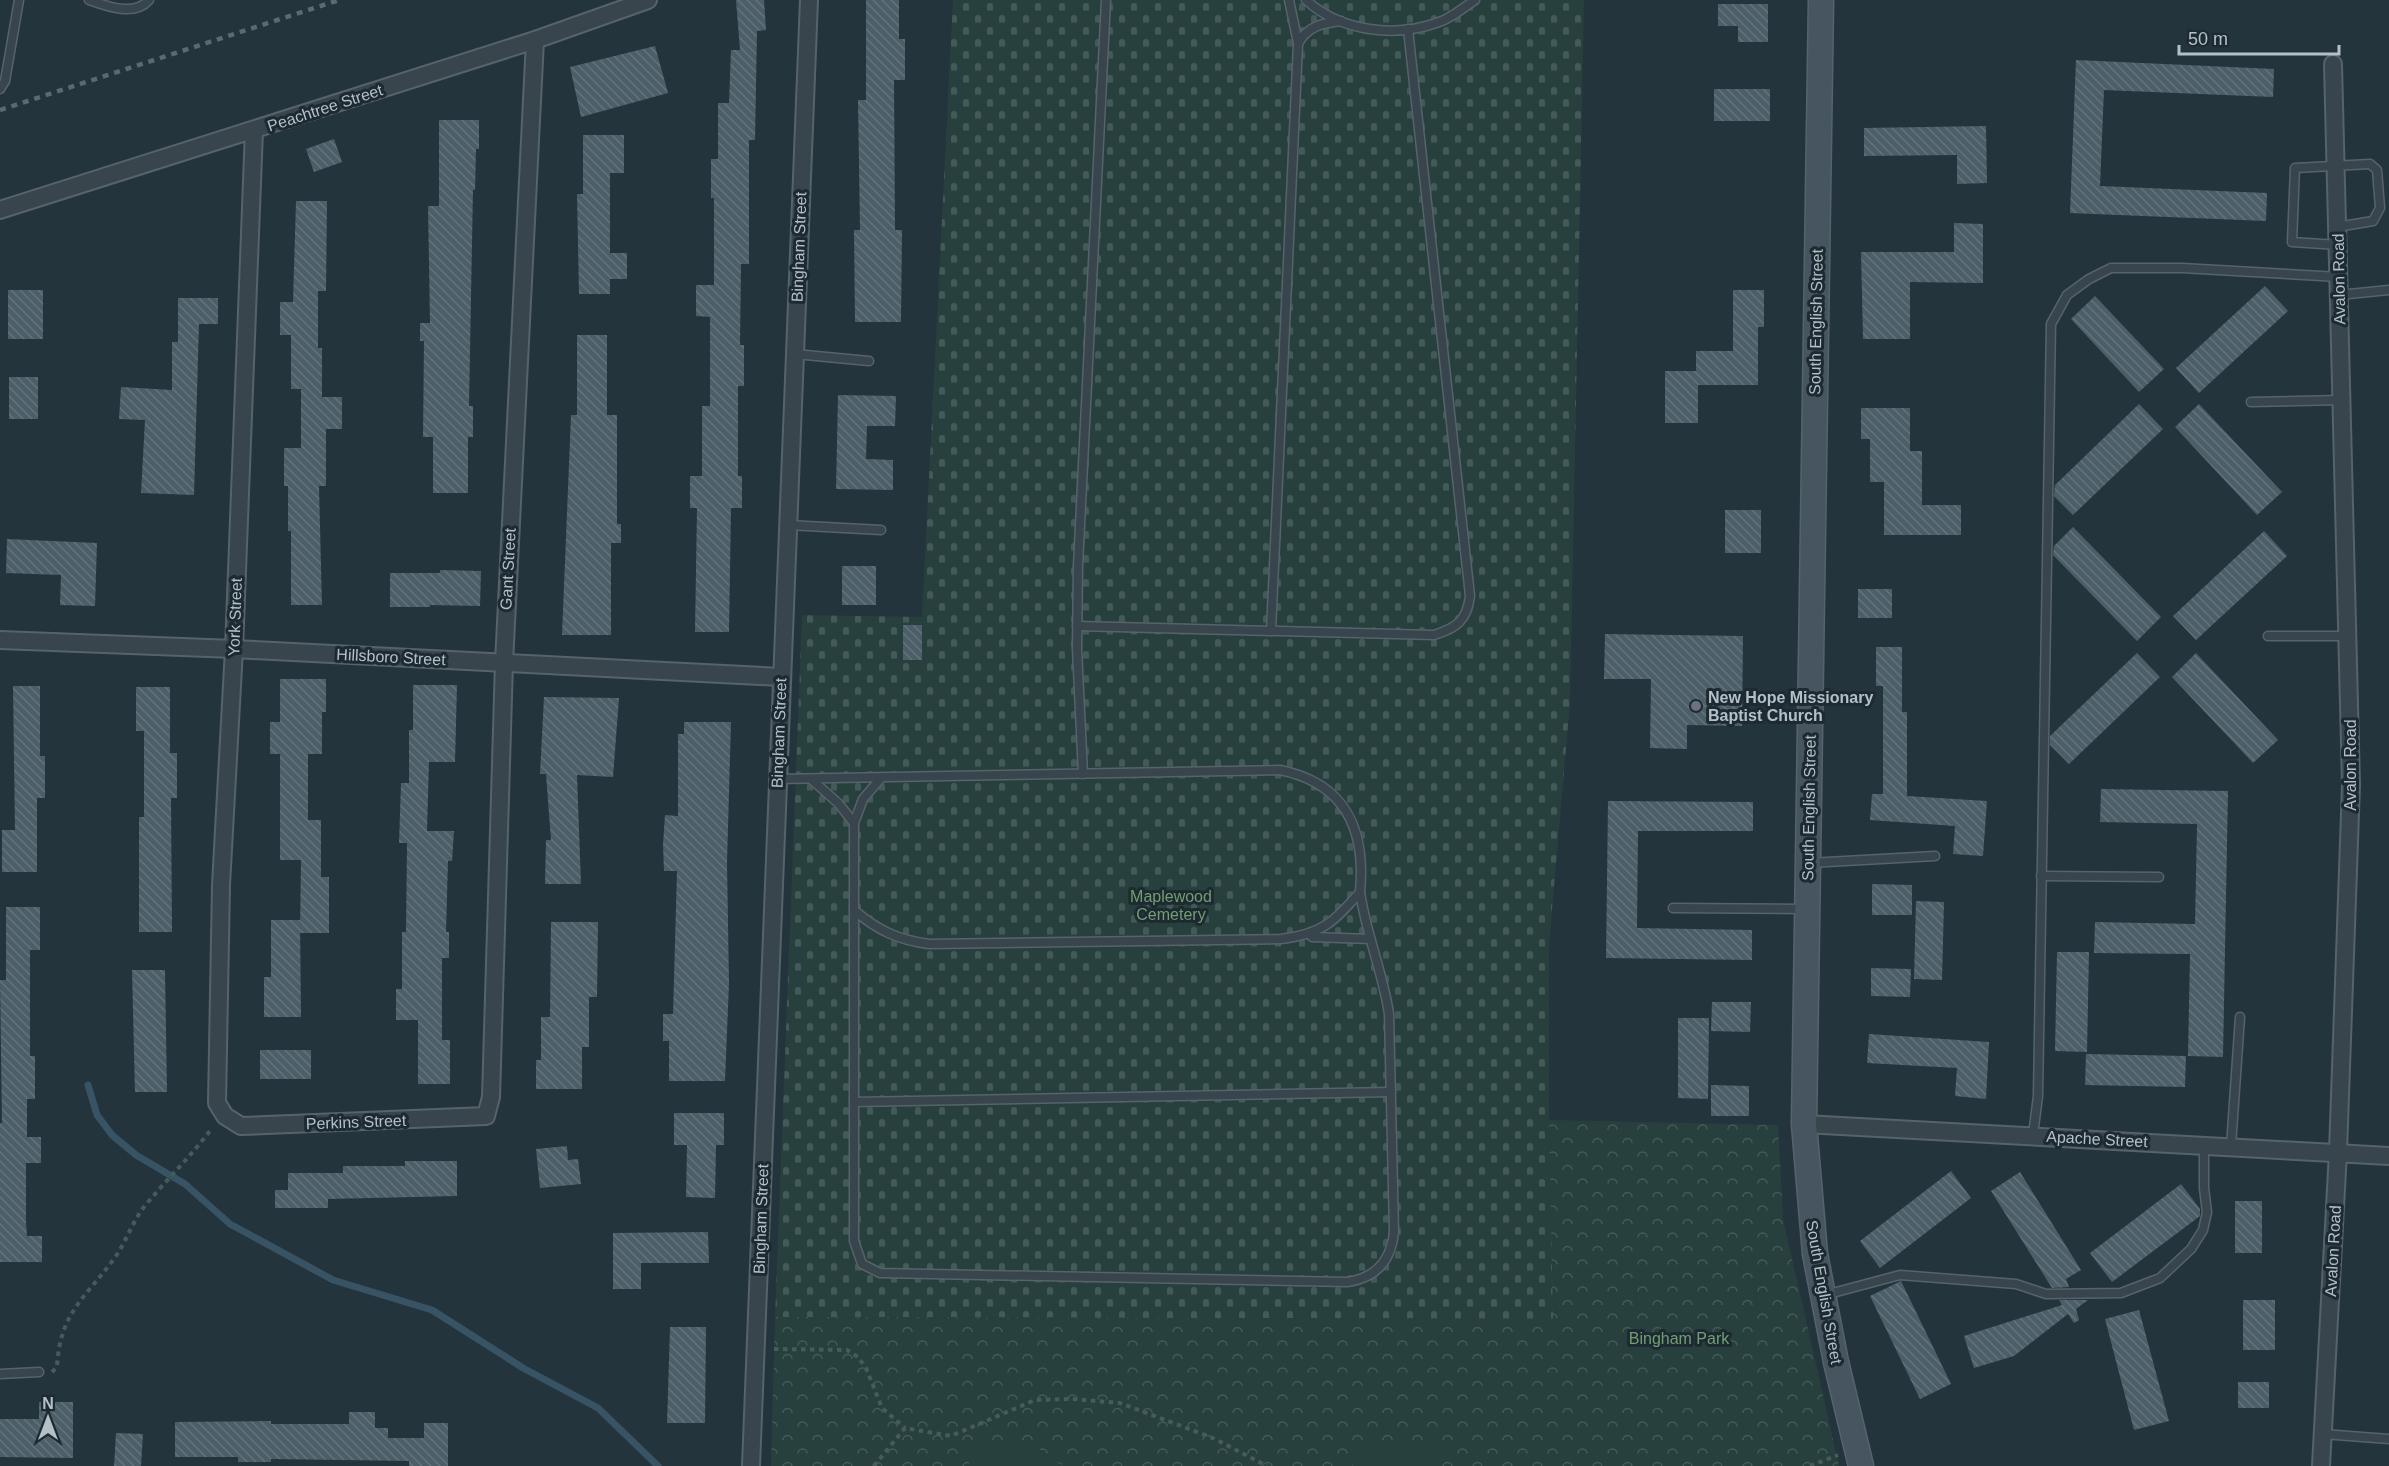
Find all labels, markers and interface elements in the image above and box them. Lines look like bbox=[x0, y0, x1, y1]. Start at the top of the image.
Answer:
scale bar bbox=[2179, 18, 2340, 56]
text: 50 m bbox=[2188, 29, 2228, 49]
street label: Peachtree Street bbox=[265, 81, 385, 135]
street label: Bingham Street bbox=[789, 191, 809, 302]
street label: Avalon Road bbox=[2330, 233, 2348, 325]
street label: South English Street bbox=[1806, 248, 1826, 395]
street label: Gant Street bbox=[497, 527, 519, 610]
street label: York Street bbox=[225, 577, 245, 657]
street label: Hillsboro Street bbox=[336, 646, 447, 668]
street label: Bingham Street bbox=[769, 677, 789, 788]
place label: New Hope Missionary Baptist Church bbox=[1708, 689, 1873, 724]
marker: New Hope Missionary Baptist Church bbox=[1689, 699, 1703, 713]
street label: Avalon Road bbox=[2342, 719, 2359, 811]
street label: South English Street bbox=[1799, 734, 1819, 881]
park label: Maplewood Cemetery bbox=[1130, 888, 1212, 923]
street label: Perkins Street bbox=[305, 1112, 407, 1132]
street label: Apache Street bbox=[2046, 1128, 2149, 1150]
street label: Bingham Street bbox=[751, 1163, 771, 1274]
street label: Avalon Road bbox=[2322, 1205, 2344, 1297]
street label: South English Street bbox=[1803, 1219, 1845, 1366]
park label: Bingham Park bbox=[1629, 1330, 1730, 1347]
north arrow bbox=[18, 1388, 78, 1448]
text: N bbox=[42, 1395, 54, 1412]

